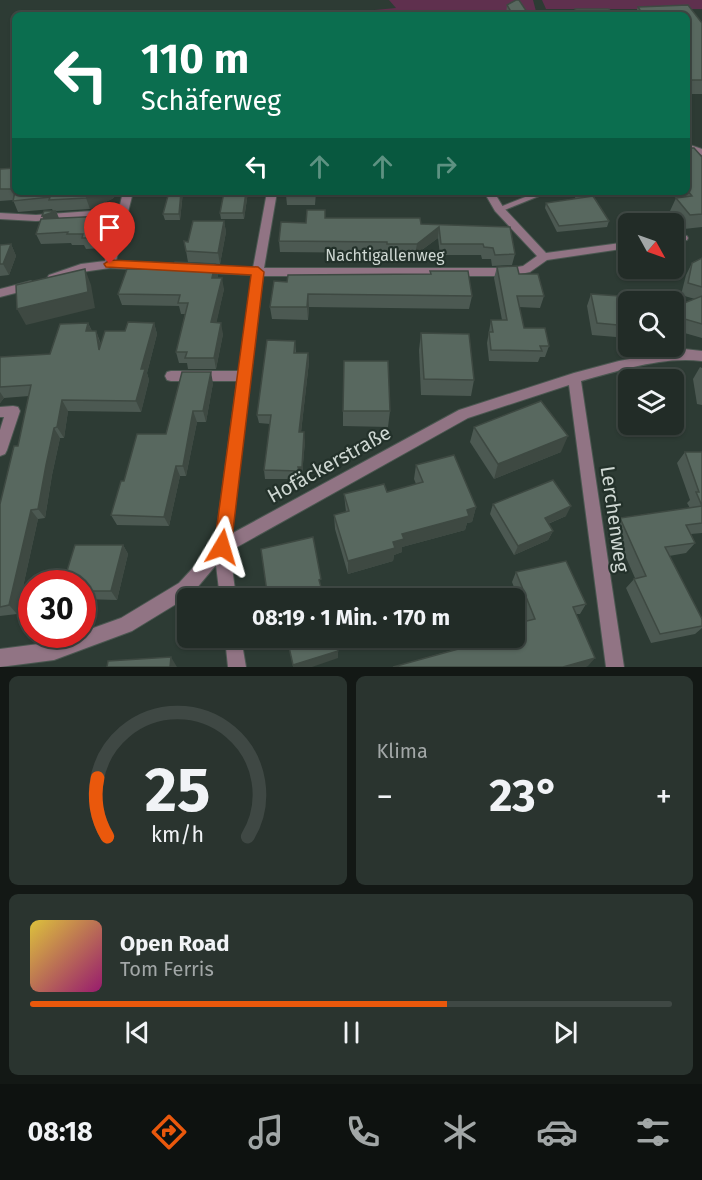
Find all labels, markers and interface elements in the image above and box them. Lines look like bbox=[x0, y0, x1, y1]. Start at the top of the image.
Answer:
text: 110 m bbox=[141, 34, 249, 84]
icon: left bbox=[42, 36, 120, 114]
text: Schäferweg bbox=[141, 85, 281, 117]
icon: left bbox=[240, 150, 273, 183]
icon: ahead bbox=[303, 150, 336, 183]
icon: ahead bbox=[366, 150, 399, 183]
icon: right bbox=[429, 150, 462, 183]
pin bbox=[84, 202, 135, 264]
icon: arrive bbox=[93, 211, 126, 244]
north arrow bbox=[618, 213, 684, 279]
map controls bbox=[618, 213, 684, 435]
street label: Nachtigallenweg bbox=[325, 246, 445, 265]
button: search bbox=[618, 291, 684, 357]
button: layers bbox=[618, 369, 684, 435]
street label: Hofäckerstraße bbox=[263, 420, 395, 508]
street label: Lerchenweg bbox=[596, 464, 634, 574]
position arrow bbox=[190, 515, 254, 579]
speed limit sign: 30 bbox=[18, 570, 96, 648]
text: 08:19 · 1 Min. · 170 m bbox=[252, 604, 450, 631]
text: Klima bbox=[377, 739, 428, 763]
text: 25 bbox=[145, 753, 211, 828]
text: 23° bbox=[489, 769, 559, 823]
text: − bbox=[377, 777, 393, 817]
text: + bbox=[656, 777, 672, 817]
text: km/h bbox=[151, 823, 204, 849]
text: Open Road bbox=[120, 930, 230, 957]
text: Tom Ferris bbox=[120, 957, 214, 981]
icon: previous bbox=[121, 1016, 154, 1049]
icon: pause bbox=[335, 1016, 368, 1049]
icon: next bbox=[549, 1016, 582, 1049]
icon: directions bbox=[148, 1111, 190, 1153]
icon: music bbox=[245, 1111, 287, 1153]
icon: phone bbox=[342, 1111, 384, 1153]
icon: climate bbox=[439, 1111, 481, 1153]
icon: car bbox=[536, 1111, 578, 1153]
icon: filters bbox=[632, 1111, 674, 1153]
text: 08:18 bbox=[27, 1116, 93, 1148]

